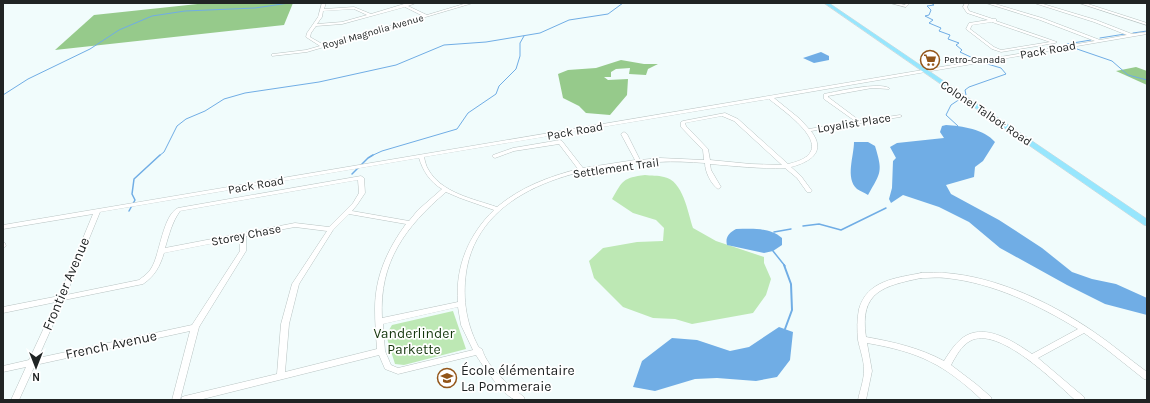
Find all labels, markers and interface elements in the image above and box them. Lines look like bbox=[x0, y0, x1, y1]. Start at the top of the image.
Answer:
street label: Royal Magnolia Avenue bbox=[321, 12, 425, 52]
street label: Pack Road bbox=[1019, 38, 1077, 62]
supermarket icon: Petro-Canada bbox=[919, 49, 941, 71]
place label: Petro-Canada bbox=[944, 54, 1006, 66]
street label: Colonel Talbot Road bbox=[938, 77, 1034, 149]
street label: Loyalist Place bbox=[816, 110, 892, 136]
street label: Pack Road bbox=[546, 119, 604, 143]
street label: Settlement Trail bbox=[572, 155, 660, 181]
street label: Pack Road bbox=[227, 173, 285, 197]
street label: Storey Chase bbox=[210, 221, 282, 249]
street label: Frontier Avenue bbox=[39, 235, 93, 333]
park label: Vanderlinder Parkette bbox=[373, 325, 456, 358]
street label: French Avenue bbox=[64, 327, 158, 363]
north arrow bbox=[16, 347, 56, 387]
place label: École élémentaire La Pommeraie bbox=[461, 361, 575, 395]
school or university icon: École élémentaire La Pommeraie bbox=[436, 367, 458, 389]
text: N bbox=[32, 370, 40, 383]

